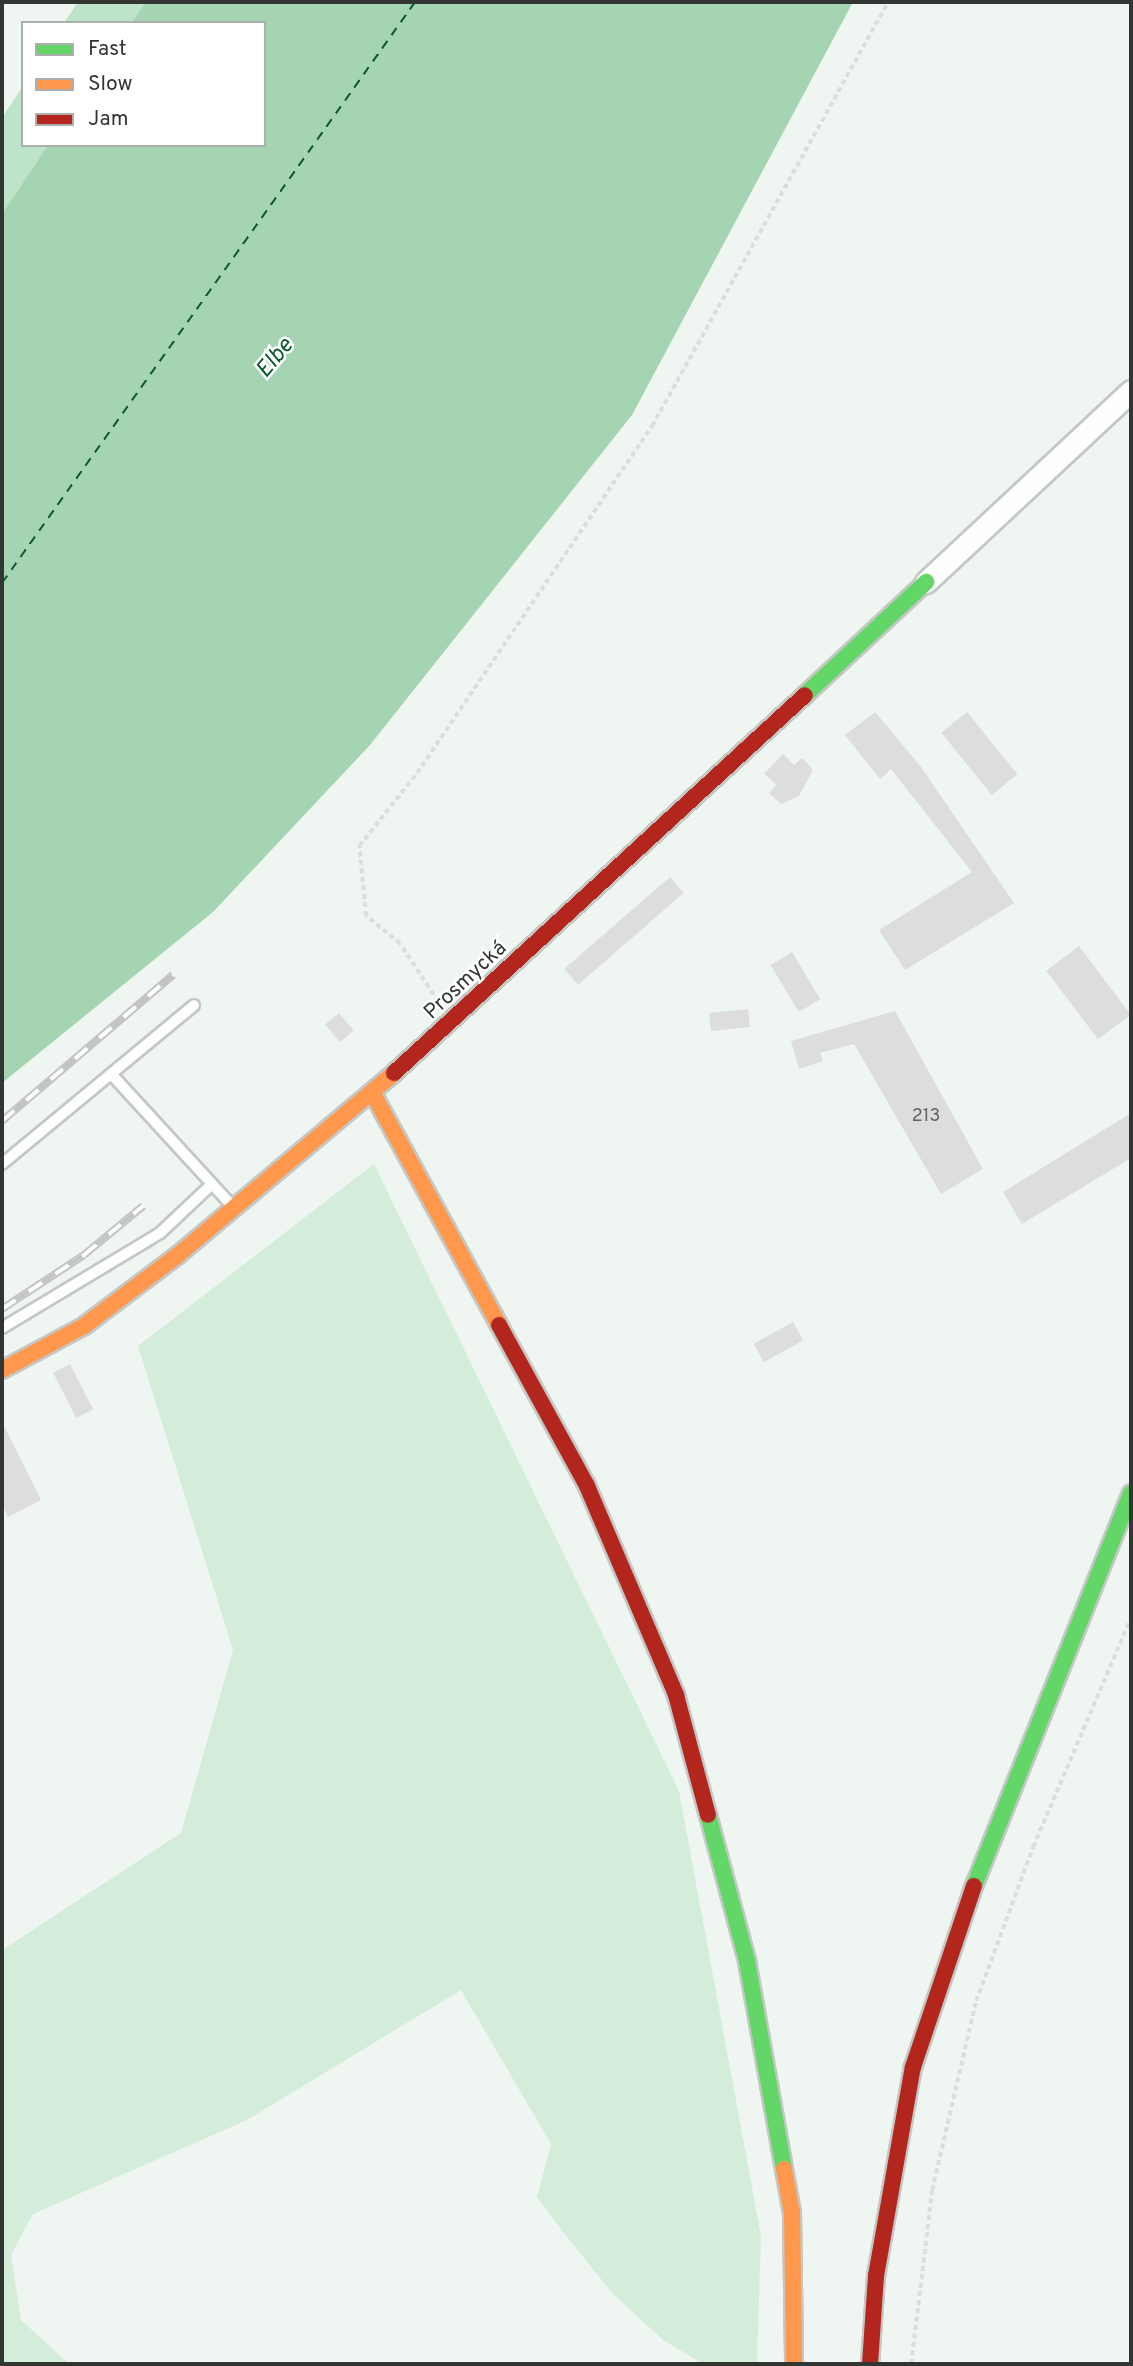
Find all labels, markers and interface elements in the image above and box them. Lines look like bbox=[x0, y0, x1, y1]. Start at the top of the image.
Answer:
legend bbox=[21, 21, 266, 147]
text: Fast bbox=[88, 36, 127, 63]
text: Slow bbox=[88, 71, 133, 98]
text: Jam bbox=[88, 106, 129, 133]
water label: Elbe bbox=[251, 333, 301, 385]
street label: Prosmycká bbox=[419, 936, 513, 1026]
house number: 213 bbox=[912, 1106, 940, 1128]

